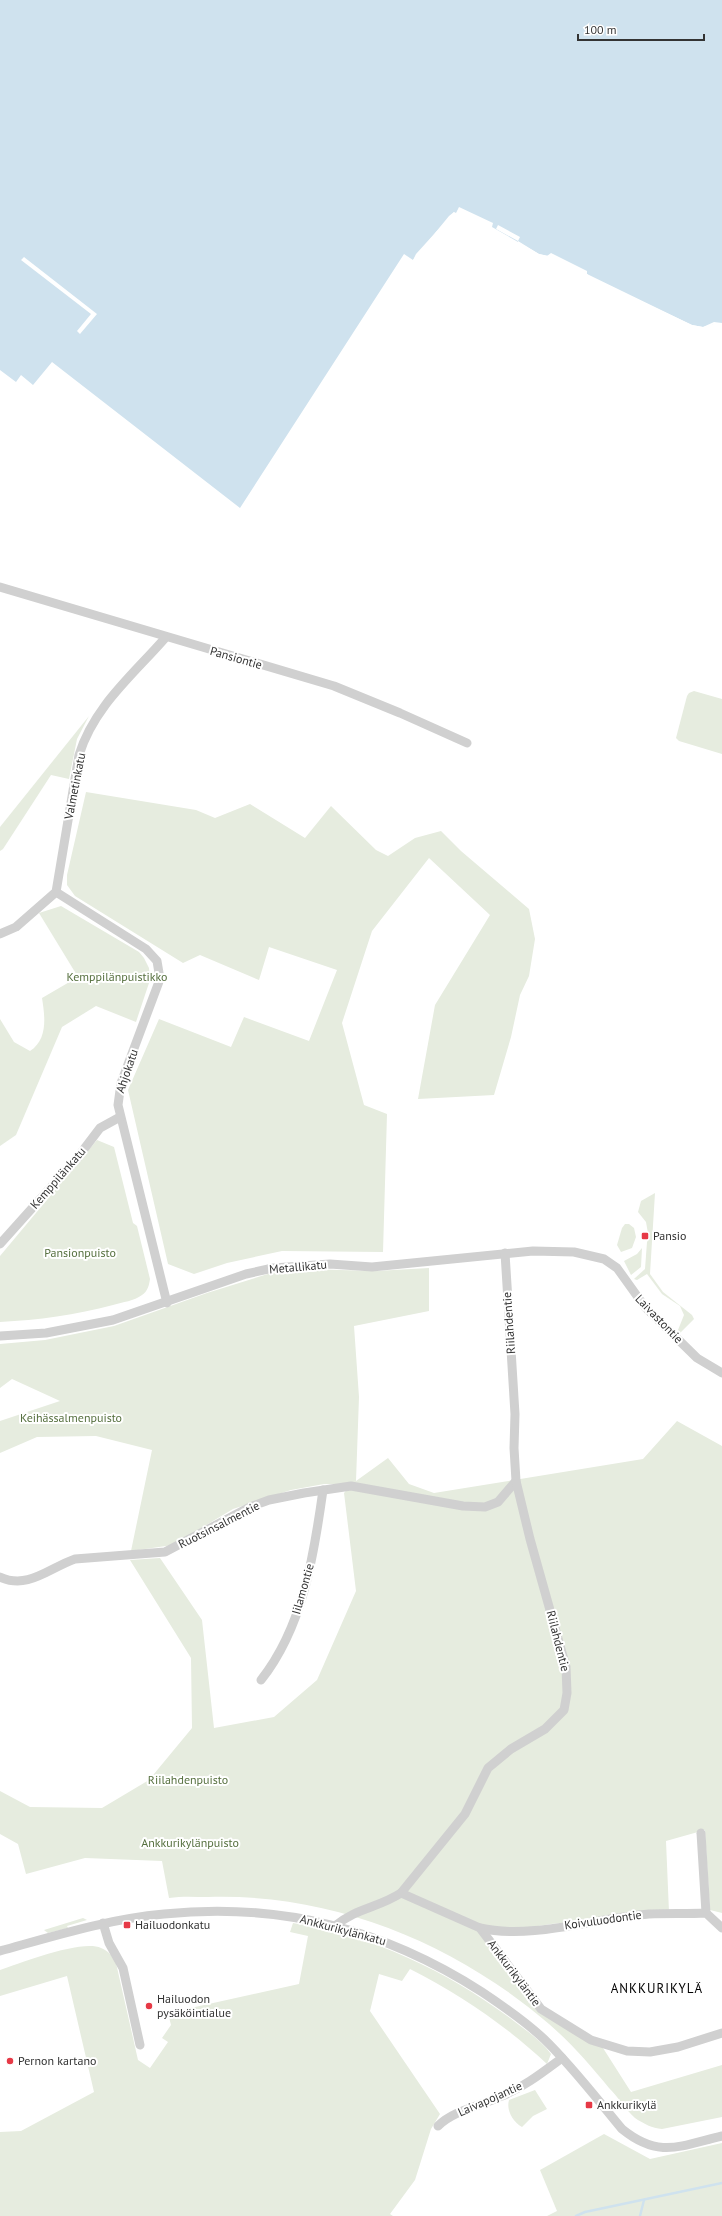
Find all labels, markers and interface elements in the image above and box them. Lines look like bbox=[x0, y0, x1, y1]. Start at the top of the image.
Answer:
scale bar bbox=[578, 16, 704, 42]
text: 100 m bbox=[584, 22, 617, 37]
street label: Pansiontie bbox=[208, 643, 264, 672]
street label: Valmetinkatu bbox=[61, 751, 88, 822]
park label: Kemppilänpuistikko bbox=[66, 969, 168, 984]
street label: Ahjokatu bbox=[112, 1047, 141, 1095]
street label: Kemppilänkatu bbox=[27, 1144, 89, 1212]
place label: Pansio bbox=[653, 1228, 687, 1243]
marker: Pansio bbox=[640, 1231, 650, 1241]
park label: Pansionpuisto bbox=[44, 1245, 116, 1260]
street label: Metallikatu bbox=[268, 1256, 328, 1277]
street label: Laivastontie bbox=[632, 1291, 686, 1346]
street label: Riilahdentie bbox=[499, 1292, 518, 1355]
park label: Keihässalmenpuisto bbox=[20, 1410, 122, 1425]
street label: Ruotsinsalmentie bbox=[176, 1498, 262, 1551]
street label: Iilamontie bbox=[288, 1562, 317, 1616]
street label: Riilahdentie bbox=[544, 1609, 573, 1673]
park label: Riilahdenpuisto bbox=[148, 1772, 228, 1787]
park label: Ankkurikylänpuisto bbox=[141, 1835, 239, 1850]
street label: Koivuluodontie bbox=[563, 1907, 643, 1932]
street label: Ankkurikylänkatu bbox=[299, 1911, 388, 1948]
place label: Hailuodonkatu bbox=[135, 1917, 210, 1932]
marker: Hailuodonkatu bbox=[122, 1920, 132, 1930]
street label: Ankkurikyläntie bbox=[484, 1936, 544, 2009]
district label: ANKKURIKYLÄ bbox=[611, 1980, 703, 1997]
place label: Hailuodon pysäköintialue bbox=[157, 1991, 231, 2020]
marker: Hailuodon pysäköintialue bbox=[144, 2001, 154, 2011]
place label: Pernon kartano bbox=[18, 2053, 96, 2068]
marker: Pernon kartano bbox=[5, 2056, 15, 2066]
street label: Laivapojantie bbox=[455, 2078, 524, 2119]
place label: Ankkurikylä bbox=[597, 2097, 657, 2112]
marker: Ankkurikylä bbox=[584, 2100, 594, 2110]

